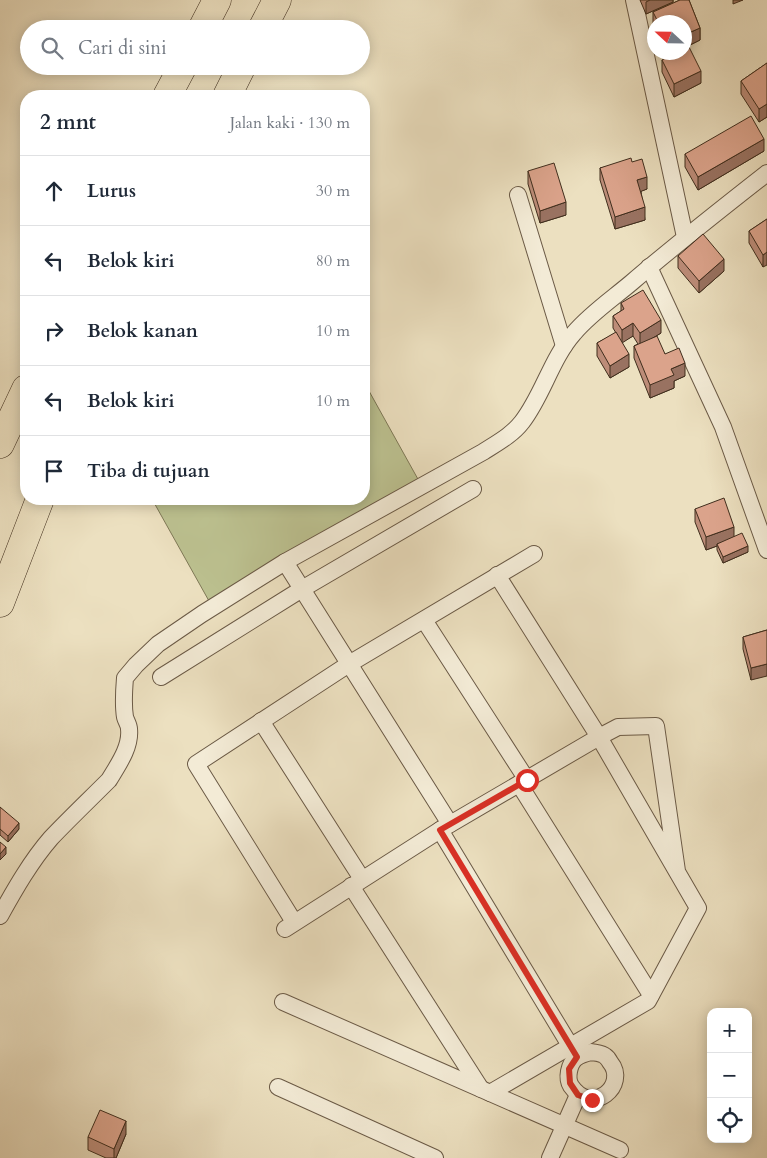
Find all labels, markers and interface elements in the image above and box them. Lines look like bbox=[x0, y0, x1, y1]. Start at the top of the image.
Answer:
north arrow bbox=[647, 15, 692, 60]
search box bbox=[20, 20, 370, 75]
icon: search bbox=[38, 34, 66, 62]
text: Cari di sini bbox=[78, 35, 167, 61]
text: 2 mnt bbox=[40, 108, 96, 137]
text: Jalan kaki · 130 m bbox=[230, 112, 350, 134]
icon: ahead bbox=[40, 177, 68, 205]
text: Lurus bbox=[87, 178, 136, 204]
text: 30 m bbox=[316, 180, 350, 202]
icon: left bbox=[40, 247, 68, 275]
text: Belok kiri bbox=[87, 248, 174, 274]
text: 80 m bbox=[316, 250, 350, 272]
icon: right bbox=[40, 317, 68, 345]
text: Belok kanan bbox=[87, 318, 198, 344]
text: 10 m bbox=[316, 320, 350, 342]
icon: left bbox=[40, 387, 68, 415]
text: Belok kiri bbox=[87, 388, 174, 414]
text: 10 m bbox=[316, 390, 350, 412]
icon: arrive bbox=[40, 457, 68, 485]
text: Tiba di tujuan bbox=[87, 458, 210, 484]
route start bbox=[516, 769, 539, 792]
map controls bbox=[707, 1008, 752, 1143]
button: + bbox=[707, 1008, 752, 1053]
button: − bbox=[707, 1053, 752, 1098]
route end bbox=[581, 1089, 604, 1112]
button: locate bbox=[707, 1098, 752, 1143]

